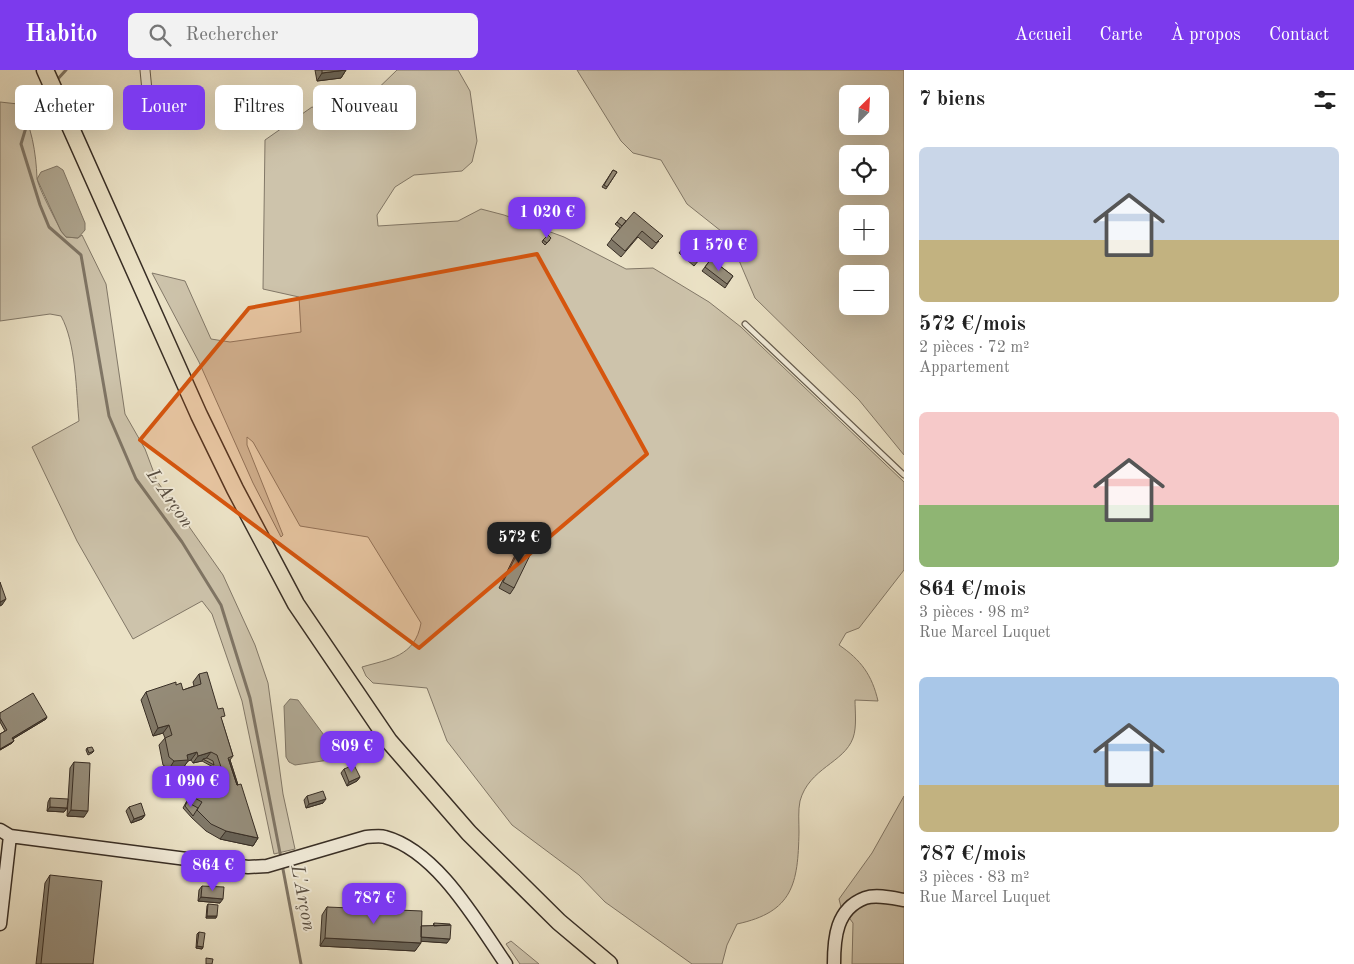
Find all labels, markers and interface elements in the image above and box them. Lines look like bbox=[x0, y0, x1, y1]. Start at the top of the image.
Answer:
search box bbox=[128, 13, 478, 58]
icon: search bbox=[146, 21, 174, 49]
text: Habito bbox=[25, 23, 98, 47]
text: Rechercher bbox=[186, 26, 278, 45]
text: Accueil bbox=[1014, 26, 1072, 44]
text: Carte bbox=[1100, 26, 1142, 44]
text: À propos bbox=[1170, 26, 1241, 44]
text: Contact bbox=[1269, 26, 1329, 44]
chip: Acheter bbox=[15, 85, 113, 130]
chip: Louer bbox=[123, 85, 205, 130]
chip: Filtres bbox=[215, 85, 303, 130]
chip: Nouveau bbox=[313, 85, 416, 130]
north arrow bbox=[839, 85, 889, 135]
map controls bbox=[839, 85, 889, 315]
icon: filters bbox=[1311, 86, 1339, 114]
text: 7 biens bbox=[919, 89, 985, 110]
button: locate bbox=[839, 145, 889, 195]
icon: home bbox=[1084, 180, 1174, 270]
pin: 1 020 € bbox=[501, 196, 593, 239]
text: 1 020 € bbox=[519, 205, 575, 221]
button: + bbox=[839, 205, 889, 255]
pin: 1 570 € bbox=[673, 230, 765, 272]
text: 1 570 € bbox=[691, 238, 747, 254]
button: − bbox=[839, 265, 889, 315]
text: 572 €/mois bbox=[919, 314, 1026, 335]
text: 2 pièces · 72 m² bbox=[919, 340, 1029, 356]
text: Appartement bbox=[919, 360, 1010, 376]
icon: home bbox=[1084, 445, 1174, 535]
water label: L'Arçon bbox=[141, 465, 196, 532]
pin: 572 € bbox=[484, 522, 554, 564]
text: 572 € bbox=[498, 530, 540, 546]
text: 864 €/mois bbox=[919, 579, 1026, 600]
text: 3 pièces · 98 m² bbox=[919, 605, 1029, 621]
text: Rue Marcel Luquet bbox=[919, 625, 1051, 641]
icon: home bbox=[1084, 710, 1174, 800]
pin: 809 € bbox=[317, 730, 387, 773]
text: 809 € bbox=[331, 739, 373, 755]
pin: 1 090 € bbox=[145, 766, 237, 808]
text: 1 090 € bbox=[163, 774, 219, 790]
text: 787 €/mois bbox=[919, 844, 1026, 865]
pin: 864 € bbox=[178, 850, 248, 892]
text: 864 € bbox=[192, 858, 234, 874]
water label: L'Arçon bbox=[286, 862, 318, 933]
text: 3 pièces · 83 m² bbox=[919, 870, 1029, 886]
pin: 787 € bbox=[339, 882, 409, 925]
text: Rue Marcel Luquet bbox=[919, 890, 1051, 906]
text: 787 € bbox=[353, 891, 395, 907]

